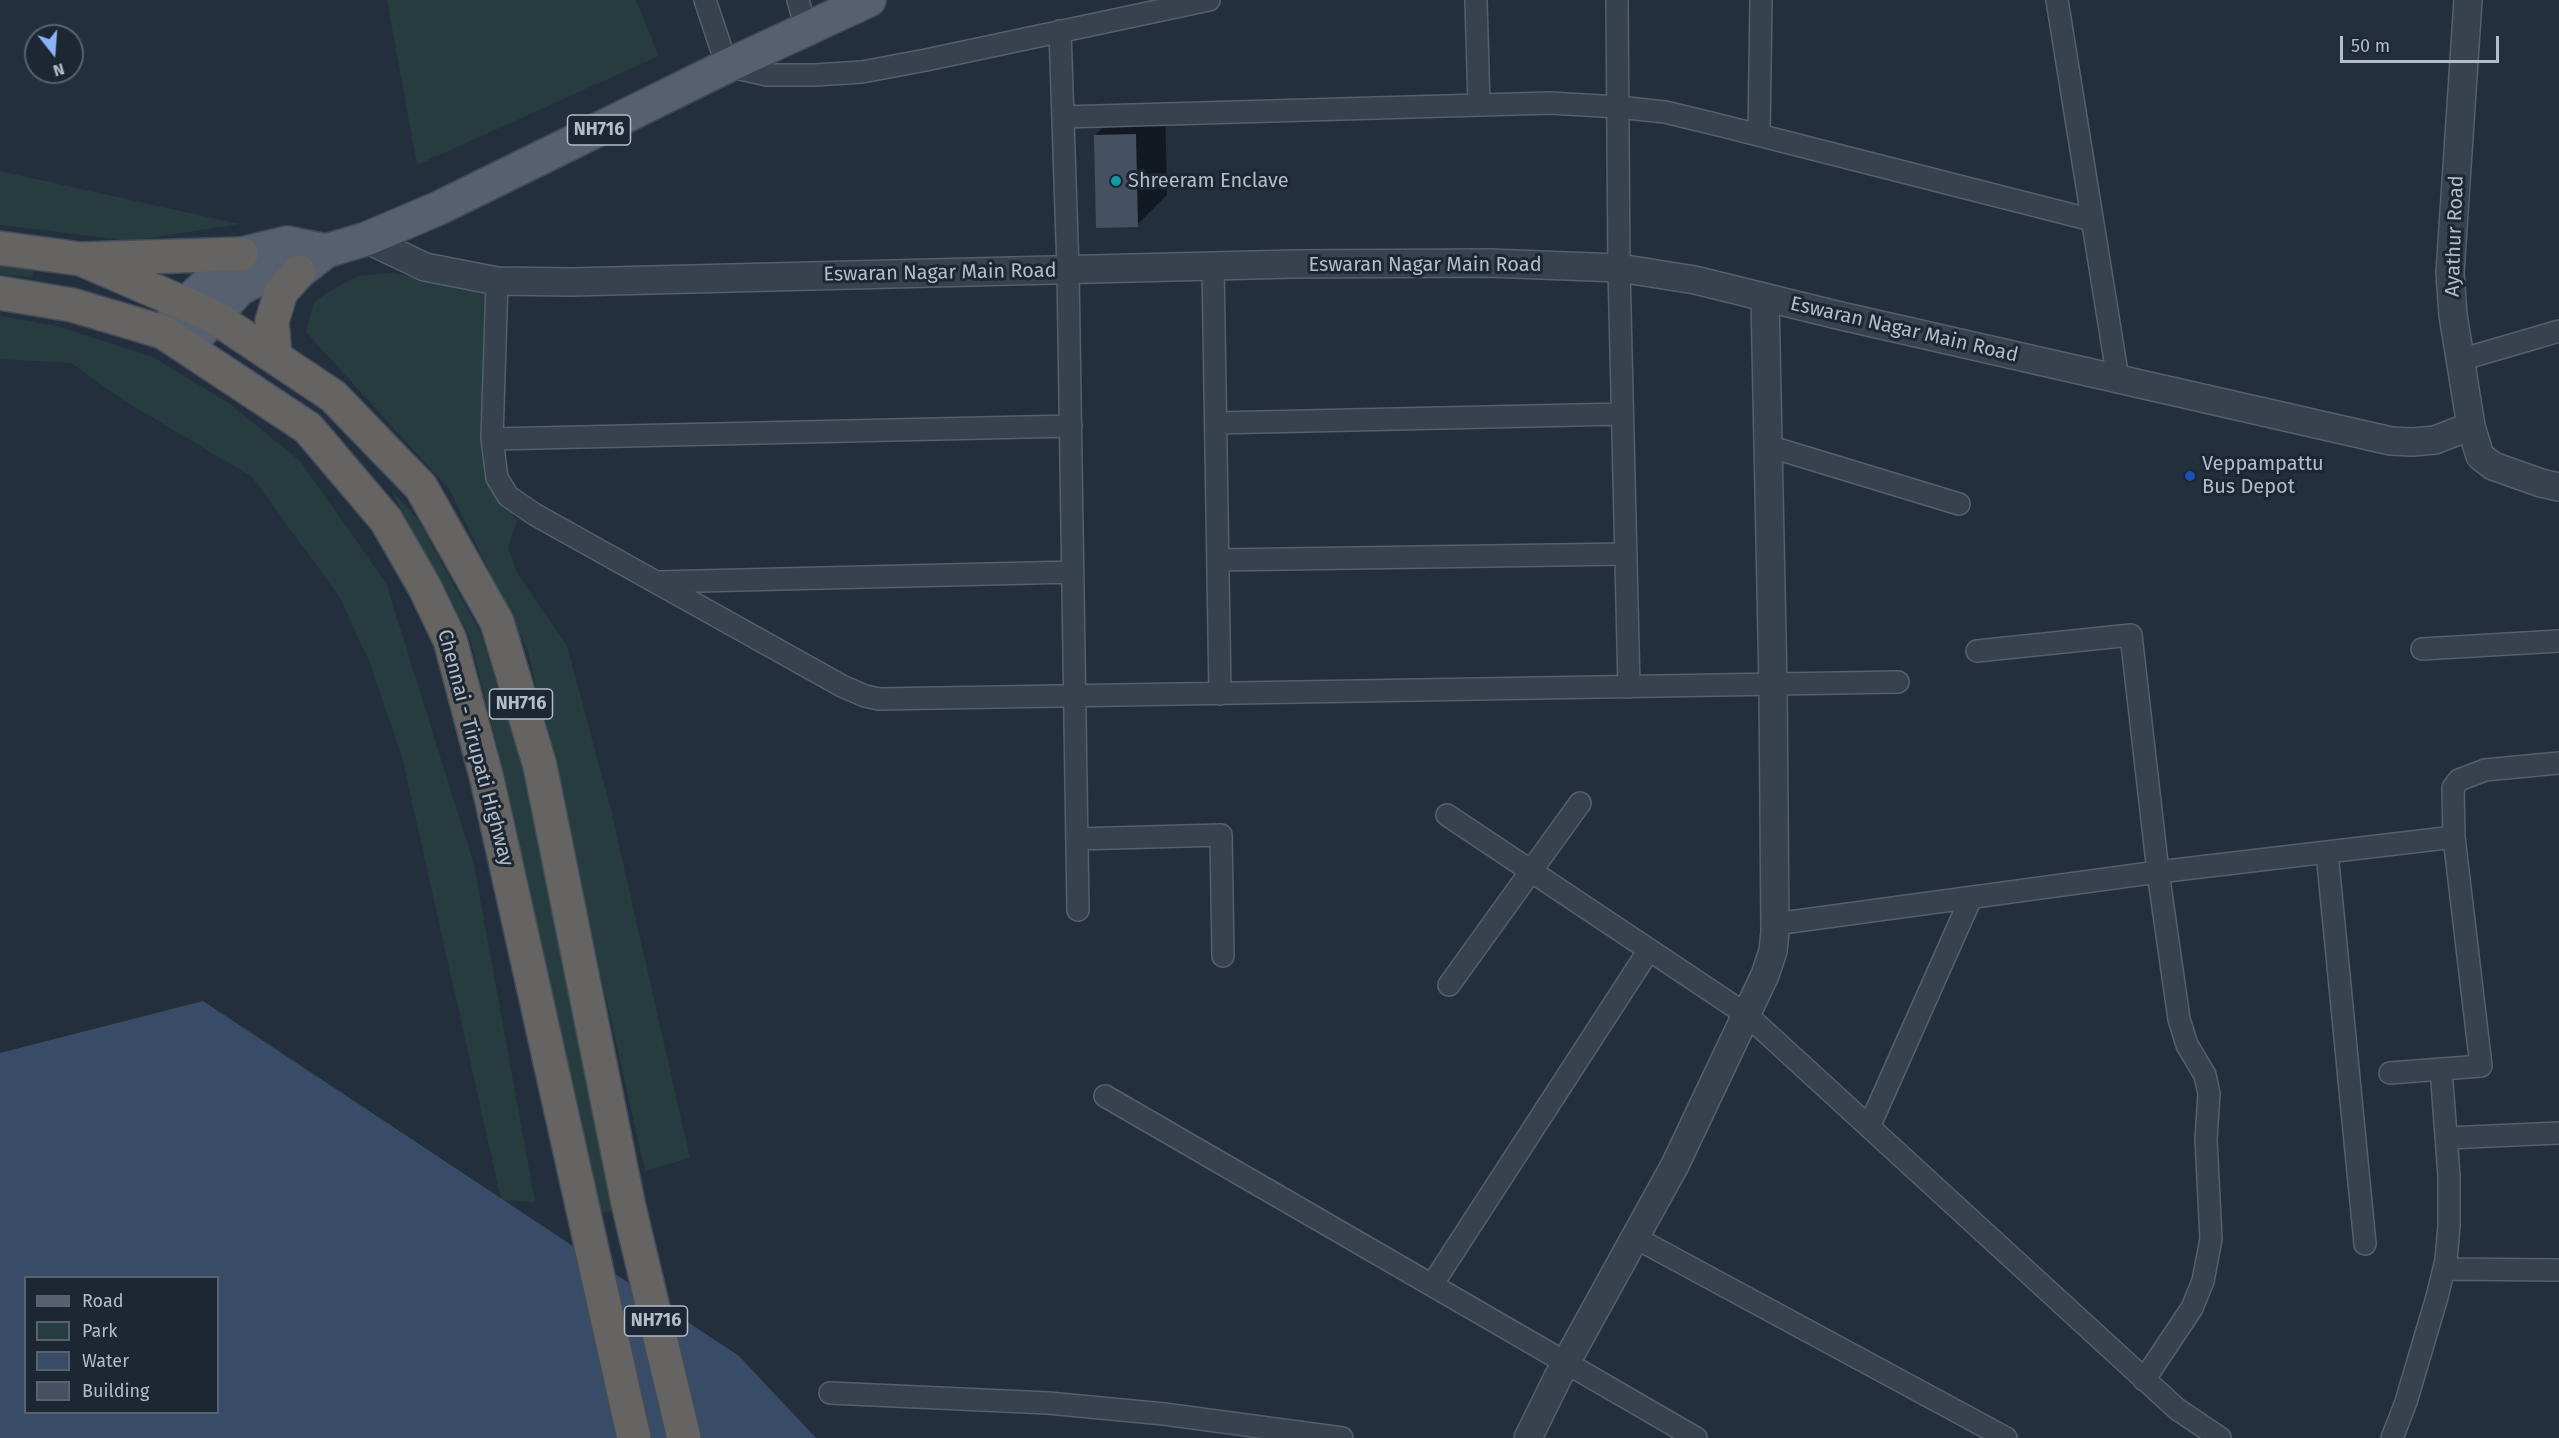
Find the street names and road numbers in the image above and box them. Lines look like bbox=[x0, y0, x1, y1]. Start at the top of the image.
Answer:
road number: NH716 bbox=[568, 115, 630, 145]
street label: Ayathur Road bbox=[2441, 175, 2469, 297]
street label: Eswaran Nagar Main Road bbox=[1308, 253, 1542, 277]
street label: Eswaran Nagar Main Road bbox=[823, 259, 1057, 287]
street label: Eswaran Nagar Main Road bbox=[1788, 292, 2020, 368]
street label: Chennai - Tirupati Highway bbox=[432, 627, 518, 869]
road number: NH716 bbox=[490, 689, 552, 719]
road number: NH716 bbox=[624, 1306, 688, 1336]

